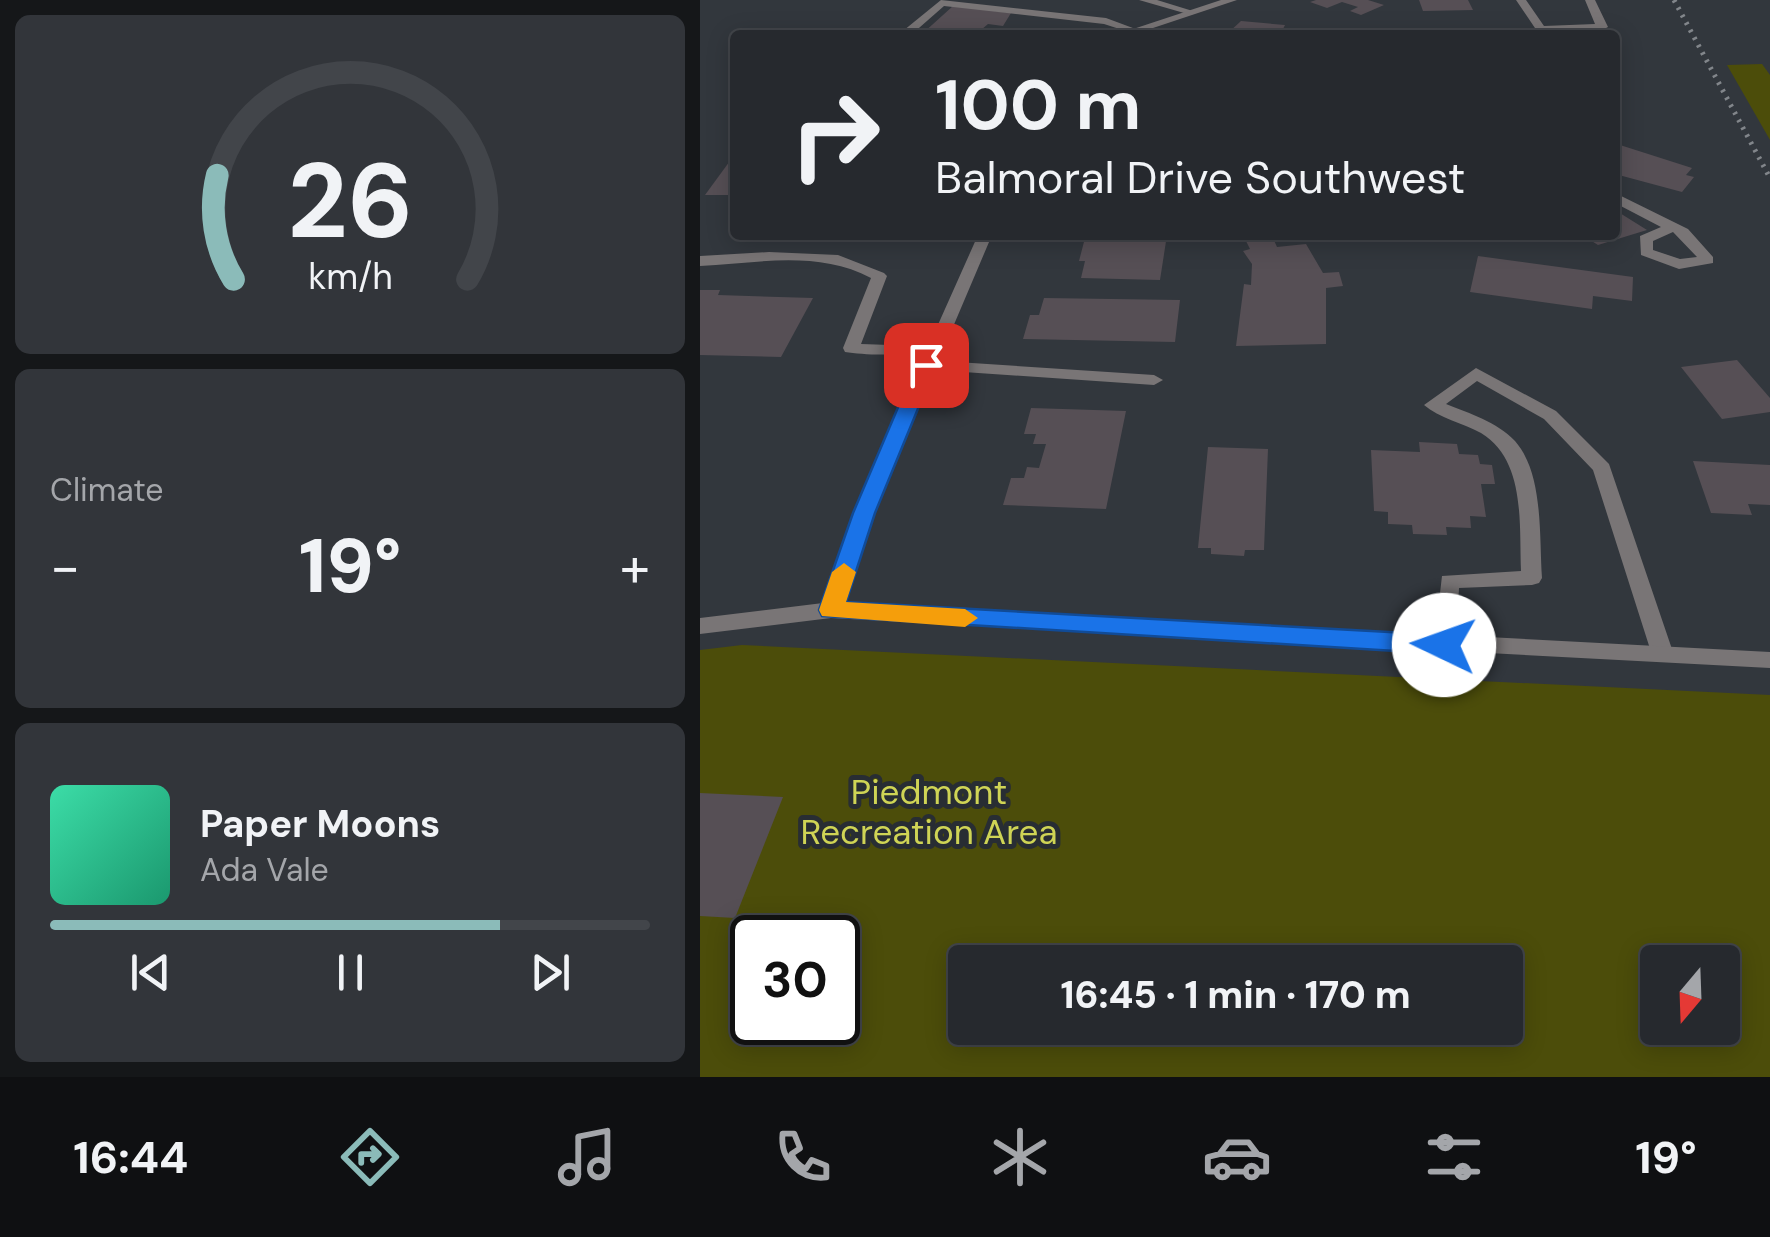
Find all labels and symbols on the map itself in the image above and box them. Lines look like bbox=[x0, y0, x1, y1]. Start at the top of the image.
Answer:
pin bbox=[884, 323, 969, 408]
position arrow bbox=[1392, 593, 1496, 697]
park label: Piedmont Recreation Area bbox=[800, 769, 1058, 855]
speed limit sign: 30 bbox=[730, 915, 860, 1045]
north arrow bbox=[1640, 945, 1740, 1045]

